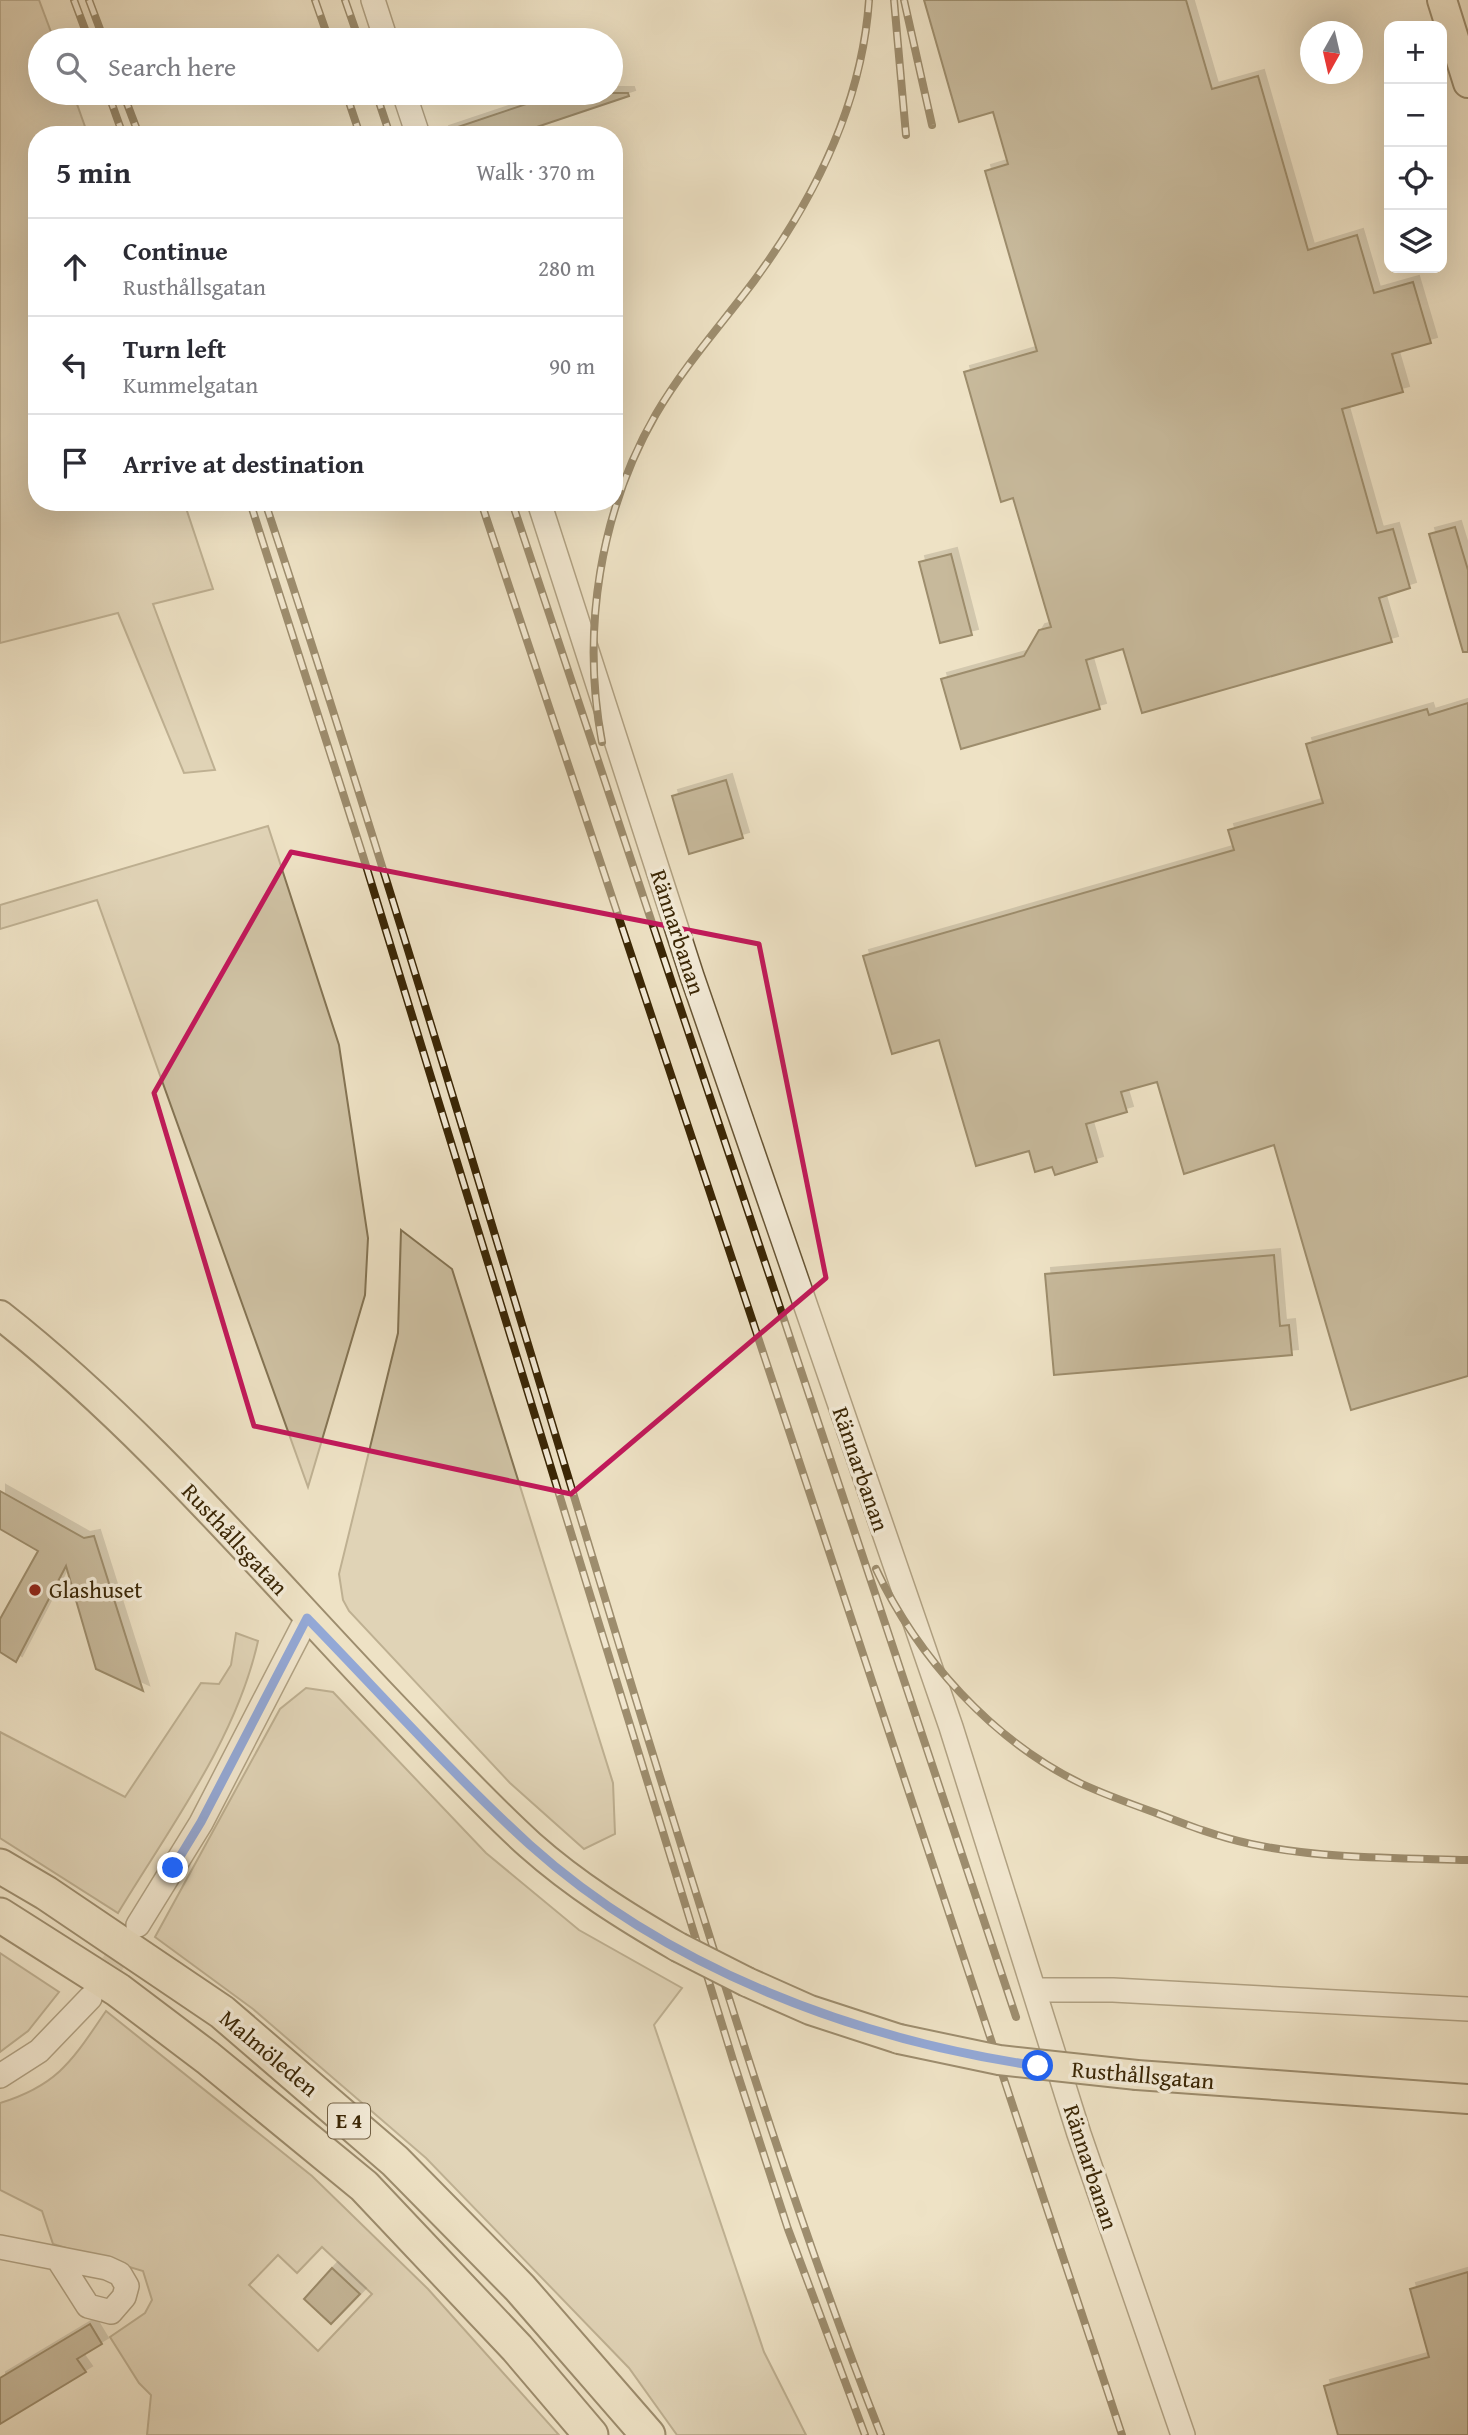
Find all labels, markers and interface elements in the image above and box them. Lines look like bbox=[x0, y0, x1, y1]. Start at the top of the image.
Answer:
north arrow bbox=[1300, 21, 1363, 84]
map controls bbox=[1384, 21, 1447, 273]
button: + bbox=[1384, 21, 1447, 84]
search box bbox=[28, 28, 623, 105]
text: Search here bbox=[108, 47, 236, 86]
icon: search bbox=[52, 48, 90, 86]
button: − bbox=[1384, 84, 1447, 147]
button: locate bbox=[1384, 147, 1447, 210]
text: 5 min bbox=[56, 150, 131, 194]
text: Walk · 370 m bbox=[476, 155, 595, 188]
button: layers bbox=[1384, 210, 1447, 273]
text: Continue bbox=[123, 231, 228, 270]
icon: ahead bbox=[56, 248, 94, 286]
text: 280 m bbox=[538, 251, 595, 284]
text: Rusthållsgatan bbox=[123, 270, 266, 303]
text: Turn left bbox=[123, 329, 226, 368]
icon: left bbox=[56, 346, 94, 384]
text: 90 m bbox=[549, 349, 595, 382]
text: Kummelgatan bbox=[123, 368, 258, 401]
icon: arrive bbox=[56, 444, 94, 482]
text: Arrive at destination bbox=[123, 444, 364, 483]
street label: Rännarbanan bbox=[643, 865, 714, 999]
street label: Rännarbanan bbox=[825, 1402, 898, 1536]
street label: Rusthållsgatan bbox=[175, 1475, 296, 1602]
place label: Glashuset bbox=[49, 1573, 142, 1606]
marker: Glashuset bbox=[27, 1582, 43, 1598]
route end bbox=[157, 1852, 188, 1883]
street label: Malmöleden bbox=[213, 2001, 326, 2104]
route start bbox=[1022, 2050, 1053, 2081]
street label: Rusthållsgatan bbox=[1070, 2052, 1216, 2097]
street label: Rännarbanan bbox=[1056, 2100, 1127, 2234]
road number: E 4 bbox=[328, 2104, 370, 2138]

